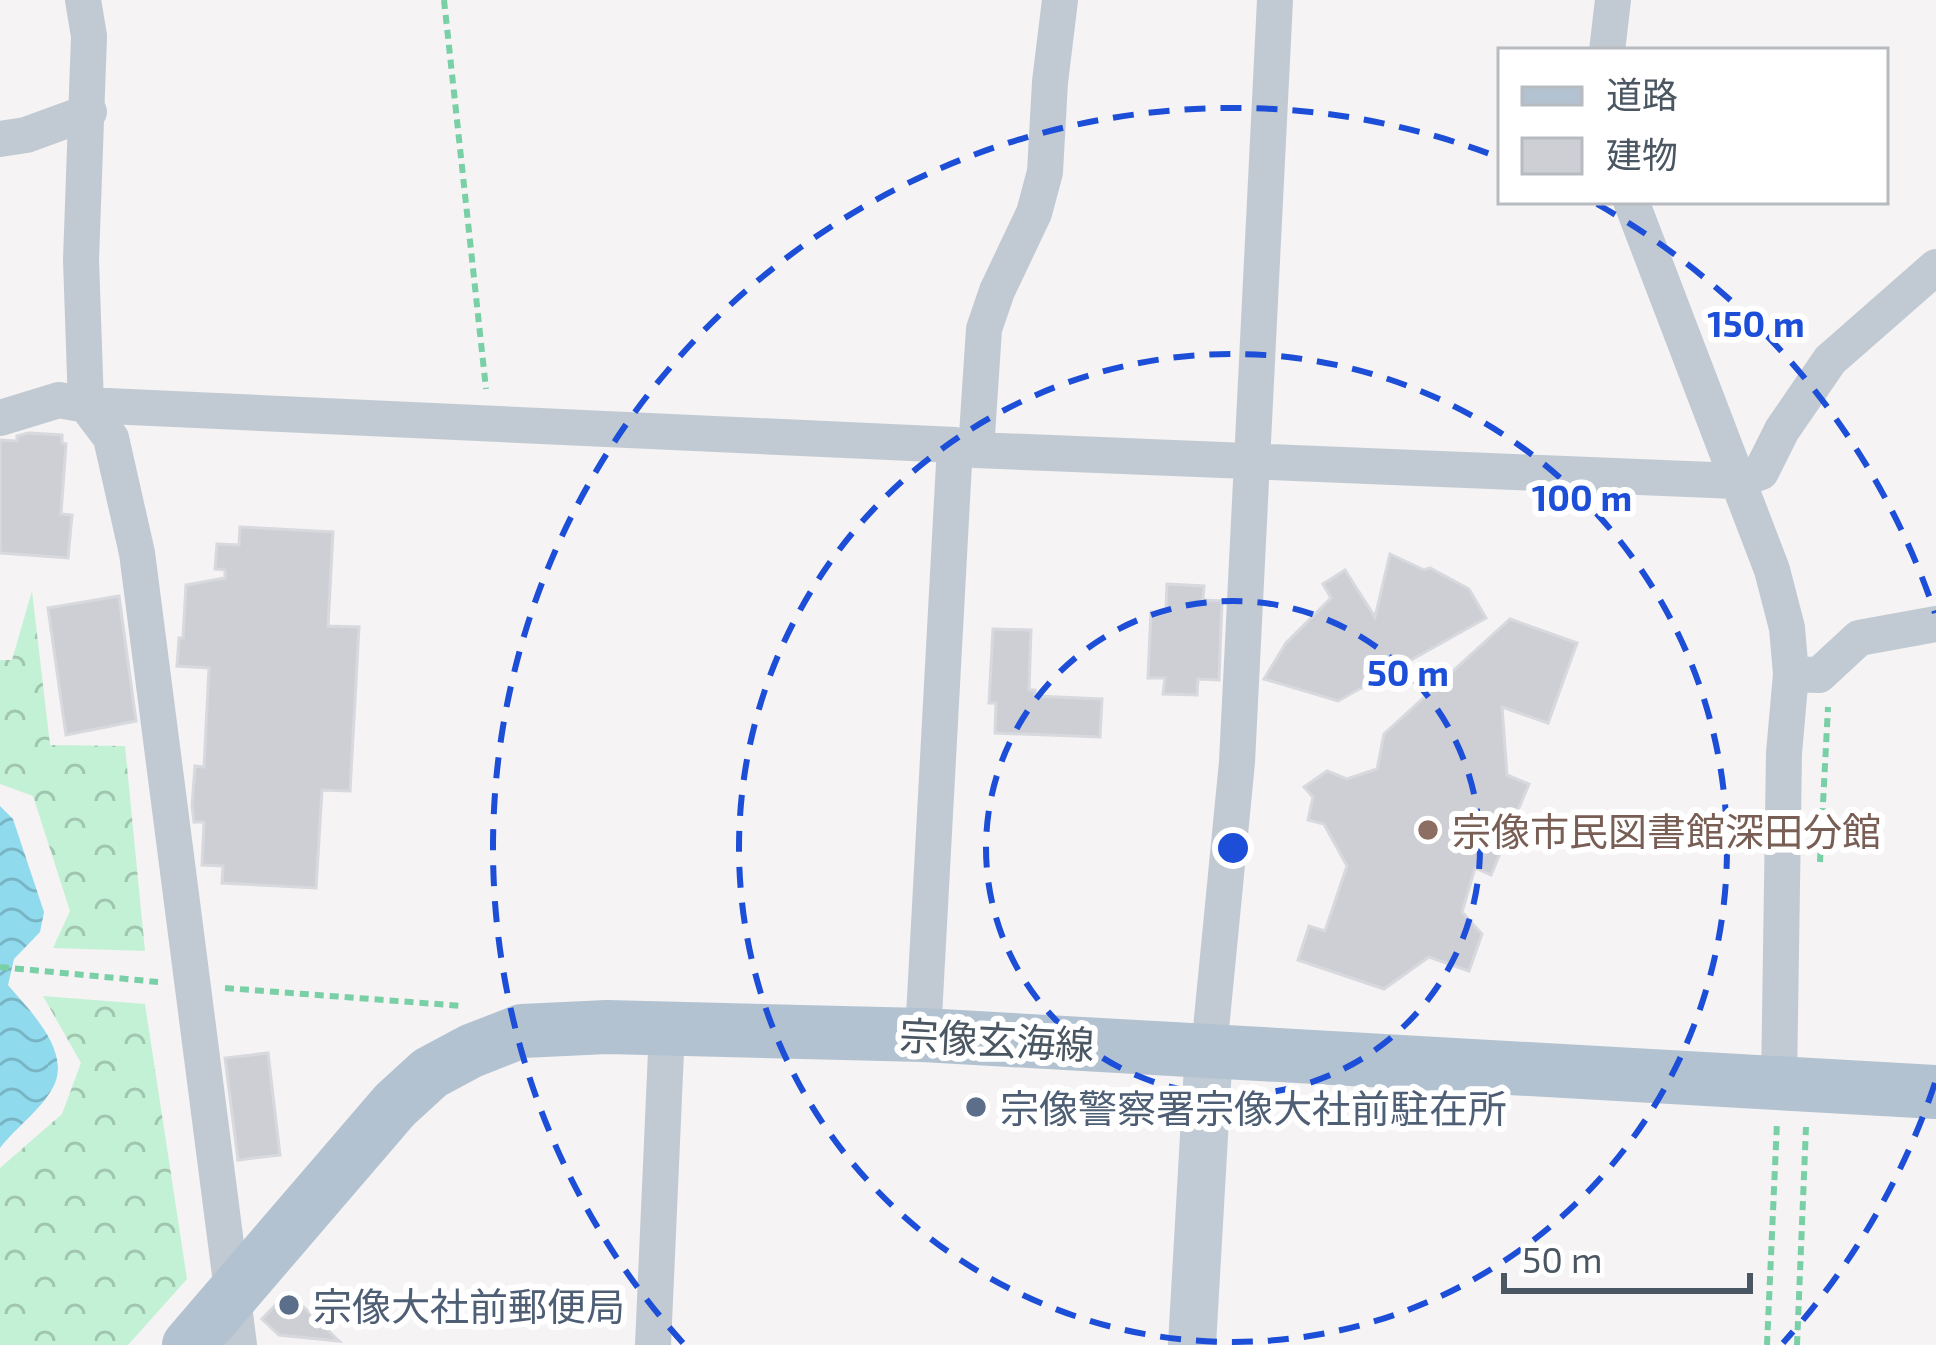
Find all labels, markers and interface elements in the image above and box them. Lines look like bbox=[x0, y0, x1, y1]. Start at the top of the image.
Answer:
legend bbox=[1498, 48, 1888, 204]
text: 道路 bbox=[1606, 72, 1678, 115]
text: 建物 bbox=[1606, 132, 1678, 175]
text: 150 m bbox=[1707, 301, 1805, 344]
text: 100 m bbox=[1532, 475, 1632, 518]
text: 50 m bbox=[1367, 650, 1449, 693]
place label: 宗像市民図書館深田分館 bbox=[1452, 807, 1881, 854]
marker: 宗像市民図書館深田分館 bbox=[1415, 817, 1441, 843]
centre of rings bbox=[1212, 827, 1254, 869]
street label: 宗像玄海線 bbox=[898, 1010, 1096, 1068]
place label: 宗像警察署宗像大社前駐在所 bbox=[1000, 1084, 1507, 1131]
marker: 宗像警察署宗像大社前駐在所 bbox=[963, 1094, 989, 1120]
scale bar bbox=[1504, 1219, 1750, 1293]
text: 50 m bbox=[1522, 1237, 1603, 1280]
place label: 宗像大社前郵便局 bbox=[313, 1282, 625, 1329]
marker: 宗像大社前郵便局 bbox=[276, 1292, 302, 1318]

